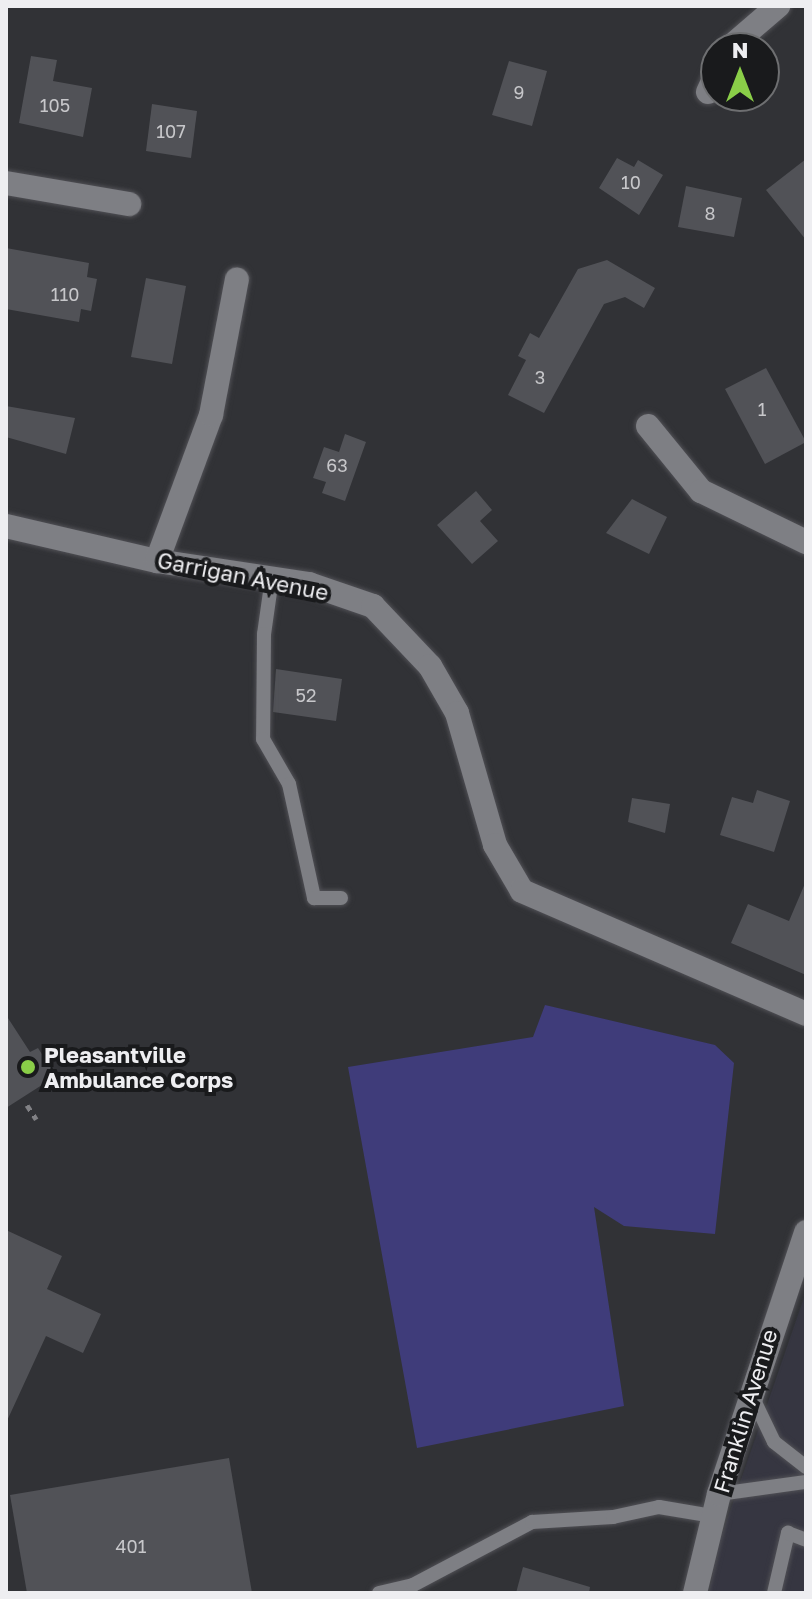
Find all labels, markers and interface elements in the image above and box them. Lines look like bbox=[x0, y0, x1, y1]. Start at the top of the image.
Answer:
north arrow bbox=[700, 32, 780, 112]
text: N bbox=[732, 36, 748, 63]
house number: 9 bbox=[514, 81, 524, 103]
house number: 105 bbox=[40, 94, 70, 116]
house number: 107 bbox=[156, 120, 186, 142]
house number: 10 bbox=[621, 171, 641, 193]
house number: 8 bbox=[705, 202, 715, 224]
house number: 110 bbox=[51, 283, 79, 305]
house number: 3 bbox=[535, 366, 545, 388]
house number: 1 bbox=[758, 398, 766, 420]
house number: 63 bbox=[326, 454, 348, 476]
street label: Garrigan Avenue bbox=[155, 546, 331, 606]
house number: 52 bbox=[296, 684, 316, 706]
place label: Pleasantville Ambulance Corps bbox=[44, 1041, 233, 1092]
marker: Pleasantville Ambulance Corps bbox=[19, 1058, 37, 1076]
street label: Franklin Avenue bbox=[708, 1326, 782, 1496]
house number: 401 bbox=[116, 1535, 146, 1557]

